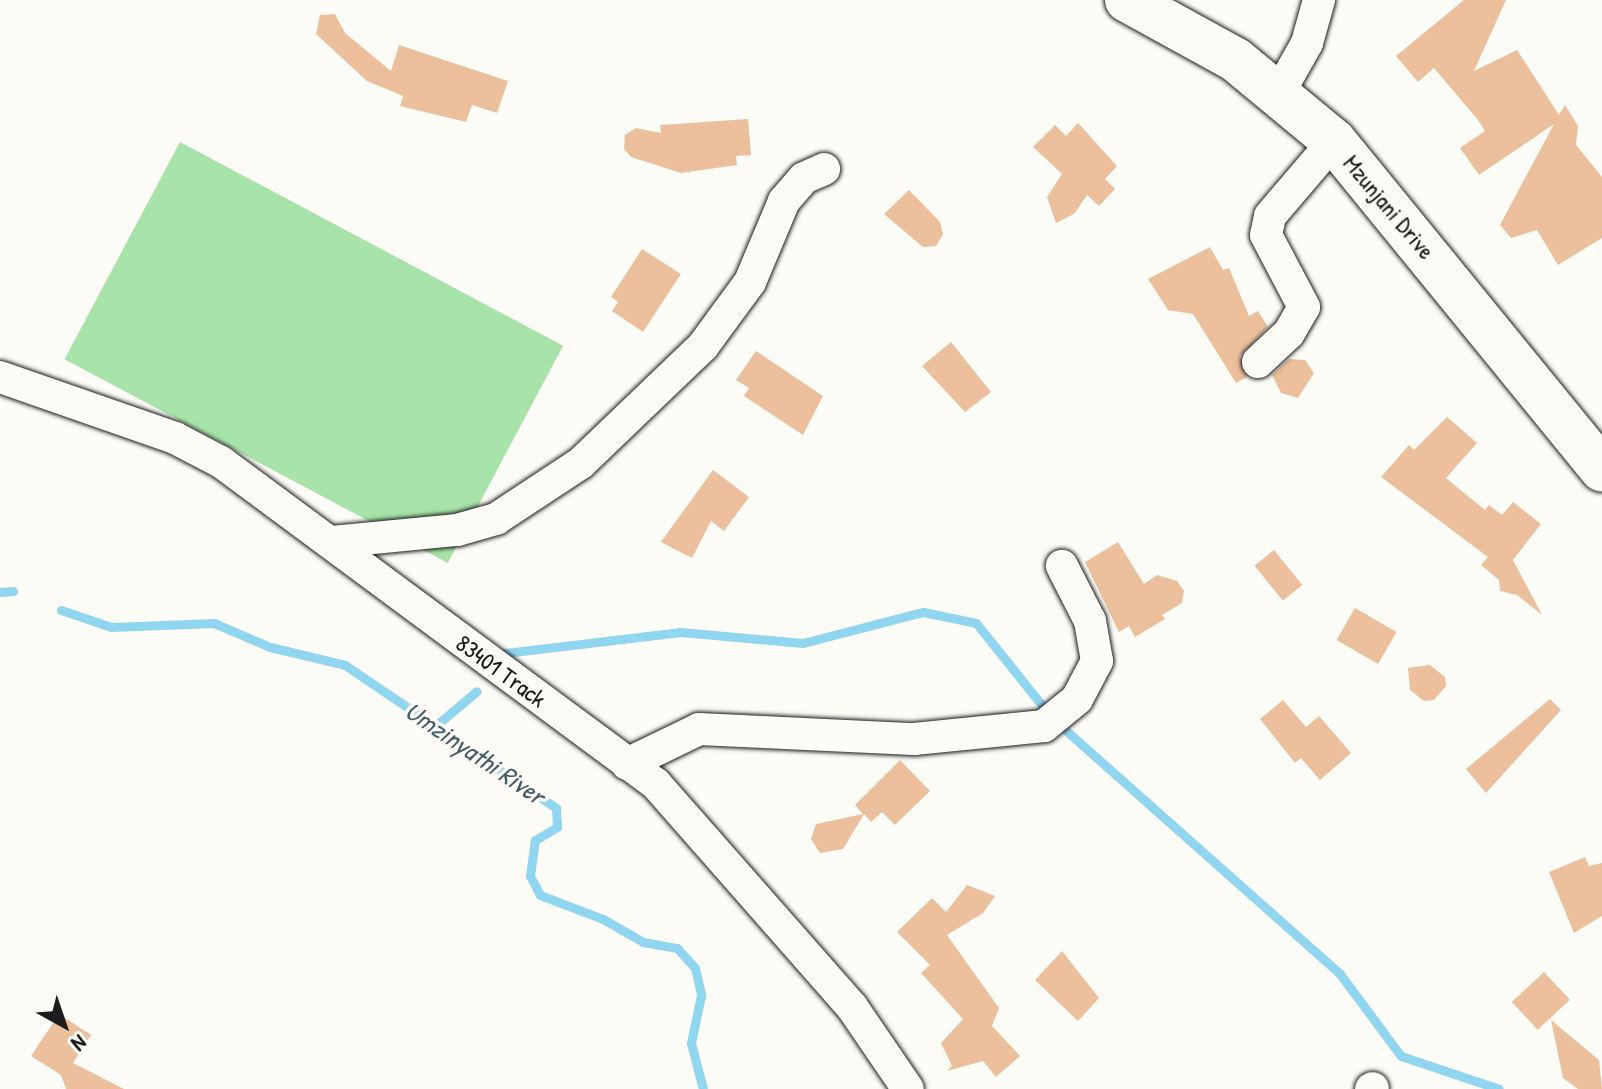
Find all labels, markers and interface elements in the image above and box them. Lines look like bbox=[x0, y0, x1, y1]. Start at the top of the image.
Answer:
street label: Mzunjani Drive bbox=[1337, 149, 1441, 265]
street label: 83401 Track bbox=[450, 629, 552, 713]
water label: Umzinyathi River bbox=[399, 695, 551, 811]
north arrow bbox=[24, 985, 104, 1065]
text: N bbox=[65, 1028, 94, 1059]

